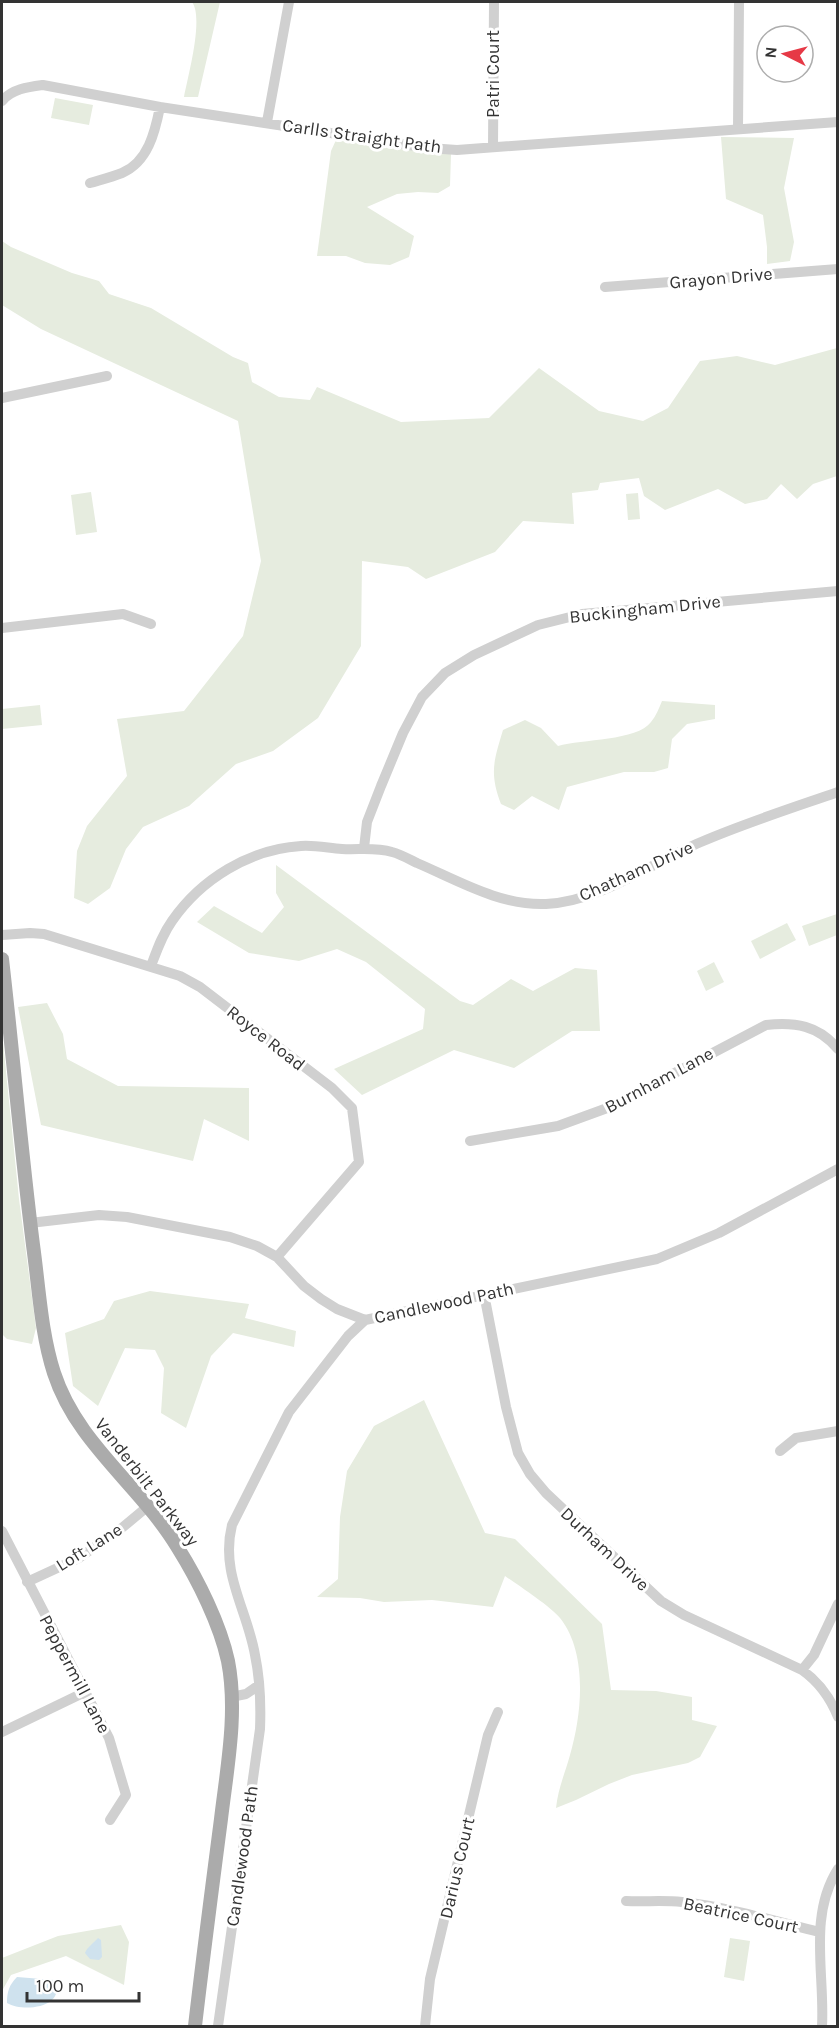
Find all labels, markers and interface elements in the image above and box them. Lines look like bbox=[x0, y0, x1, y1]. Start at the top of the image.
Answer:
north arrow bbox=[755, 24, 815, 84]
street label: Patri Court bbox=[482, 30, 504, 118]
text: N bbox=[761, 46, 781, 59]
street label: Carlls Straight Path bbox=[281, 114, 443, 158]
street label: Grayon Drive bbox=[669, 263, 773, 293]
street label: Buckingham Drive bbox=[568, 590, 722, 628]
street label: Chatham Drive bbox=[576, 836, 696, 906]
street label: Royce Road bbox=[222, 1001, 310, 1075]
street label: Burnham Lane bbox=[601, 1042, 717, 1118]
street label: Candlewood Path bbox=[372, 1277, 516, 1329]
street label: Vanderbilt Parkway bbox=[90, 1413, 204, 1551]
street label: Durham Drive bbox=[556, 1502, 654, 1596]
street label: Loft Lane bbox=[52, 1518, 126, 1576]
street label: Peppermill Lane bbox=[35, 1611, 115, 1737]
street label: Candlewood Path bbox=[221, 1784, 263, 1928]
street label: Darius Court bbox=[435, 1815, 479, 1921]
street label: Beatrice Court bbox=[682, 1892, 801, 1938]
scale bar bbox=[27, 1965, 140, 2003]
text: 100 m bbox=[36, 1975, 84, 1997]

